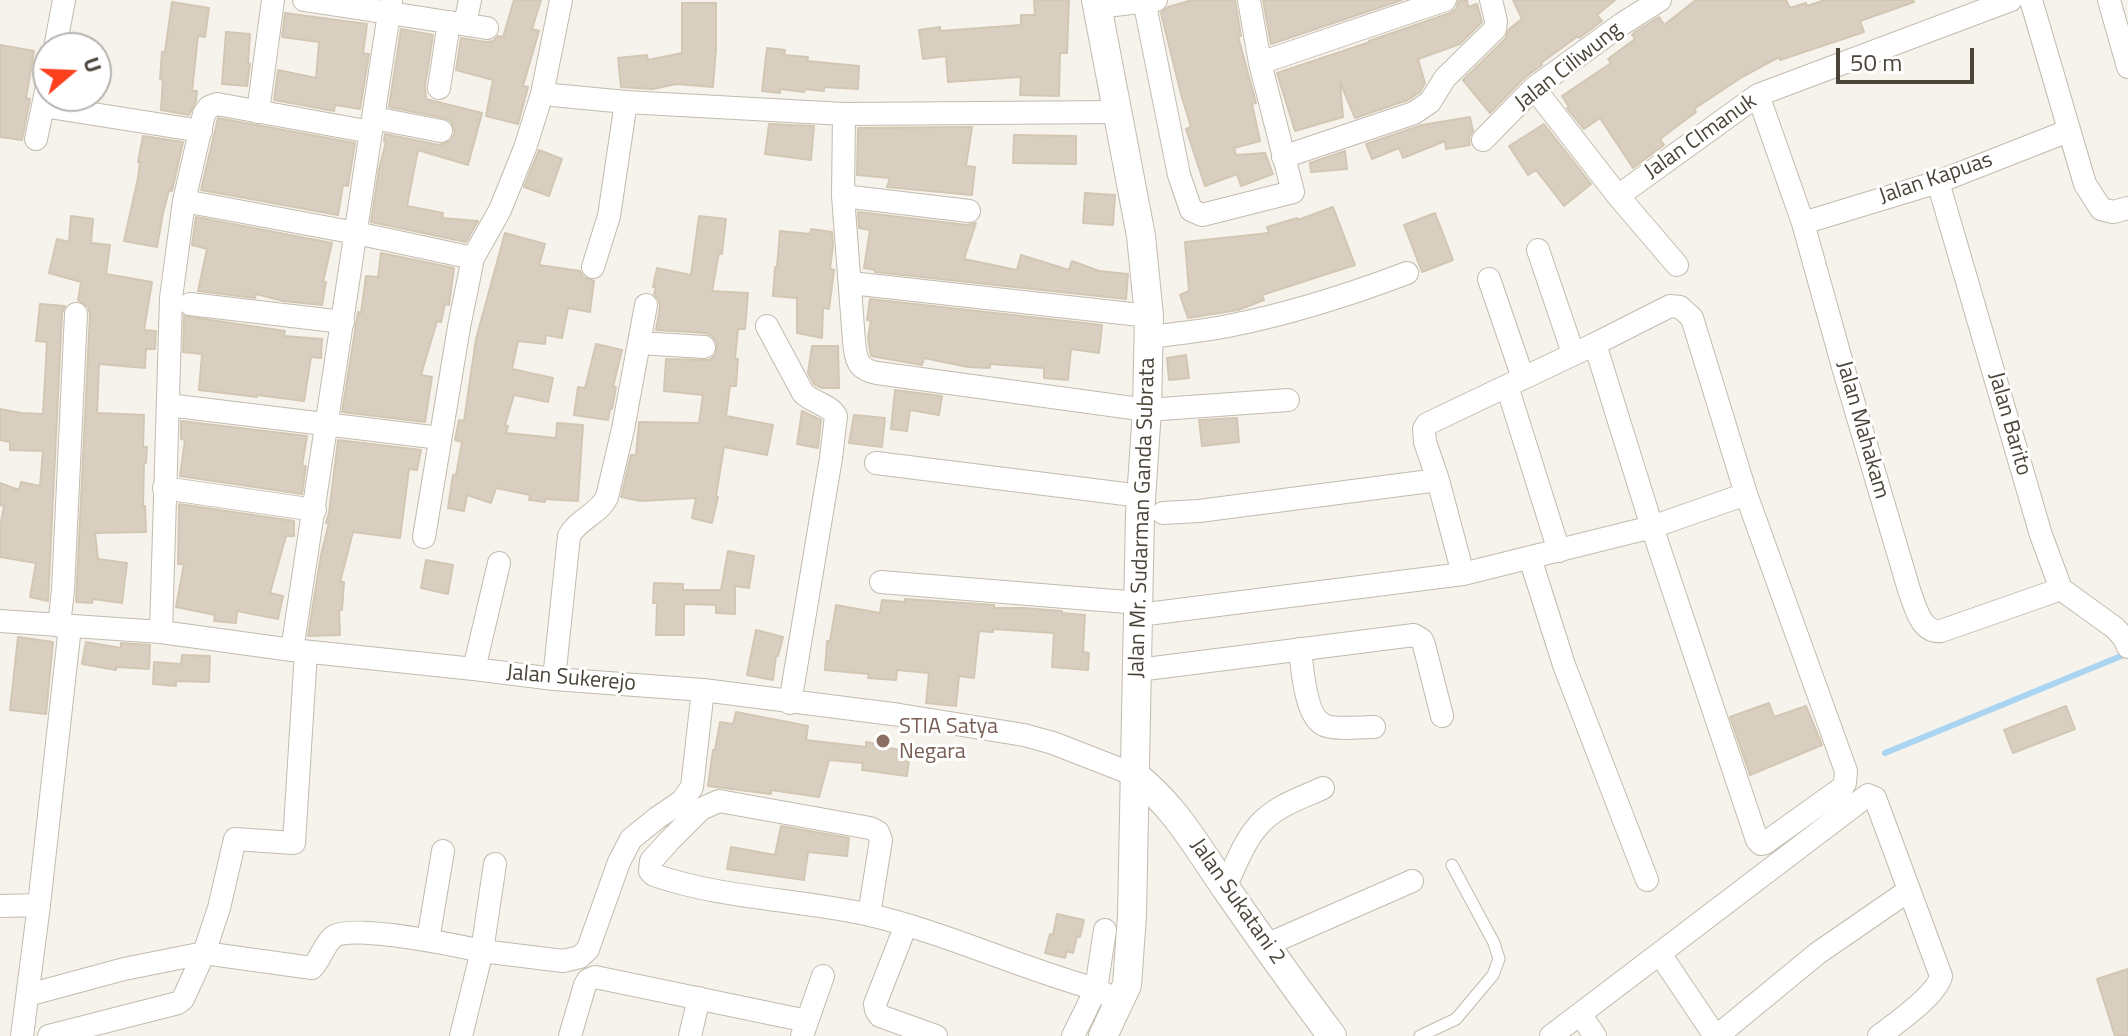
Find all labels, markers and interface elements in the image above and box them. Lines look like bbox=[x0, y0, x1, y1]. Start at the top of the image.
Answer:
street label: Jalan Ciliwung bbox=[1510, 17, 1628, 117]
north arrow bbox=[32, 32, 112, 112]
scale bar bbox=[1840, 32, 1978, 82]
text: 50 m bbox=[1850, 44, 1902, 80]
text: U bbox=[74, 52, 111, 77]
street label: Jalan CImanuk bbox=[1640, 89, 1762, 185]
street label: Jalan Kapuas bbox=[1876, 147, 1996, 211]
street label: Jalan Mr. Sudarman Ganda Subrata bbox=[1124, 357, 1162, 679]
street label: Jalan Mahakam bbox=[1830, 358, 1894, 502]
street label: Jalan Barito bbox=[1982, 369, 2036, 479]
street label: Jalan Sukerejo bbox=[505, 660, 637, 698]
place label: STIA Satya Negara bbox=[899, 715, 998, 766]
marker: STIA Satya Negara bbox=[874, 732, 892, 750]
street label: Jalan Sukatani 2 bbox=[1184, 834, 1290, 970]

